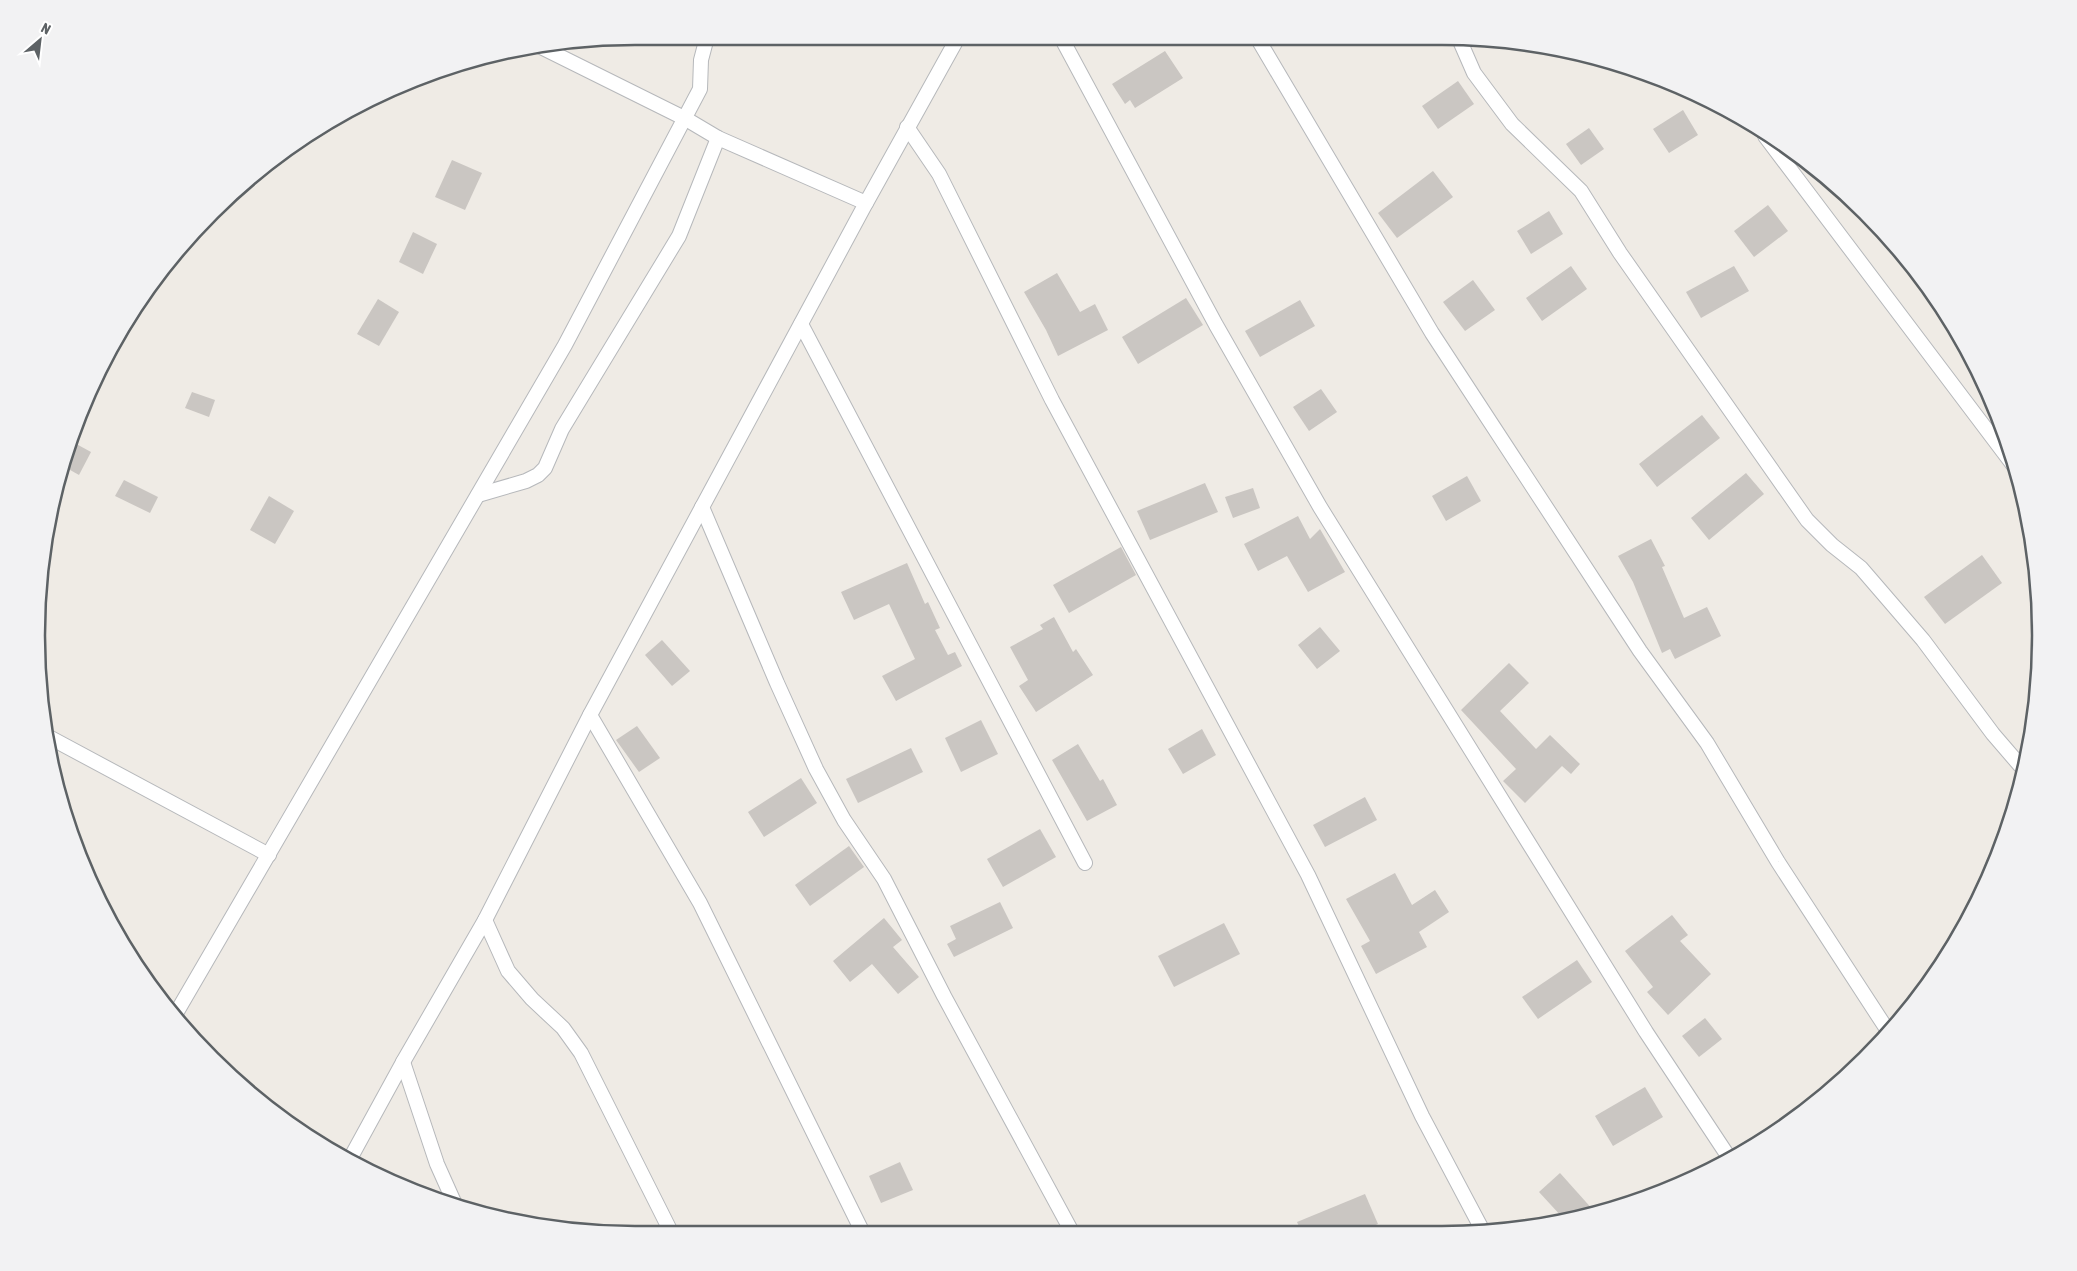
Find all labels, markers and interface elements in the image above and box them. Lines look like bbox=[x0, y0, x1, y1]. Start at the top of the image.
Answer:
north arrow bbox=[15, 15, 65, 65]
text: N bbox=[39, 20, 54, 38]

